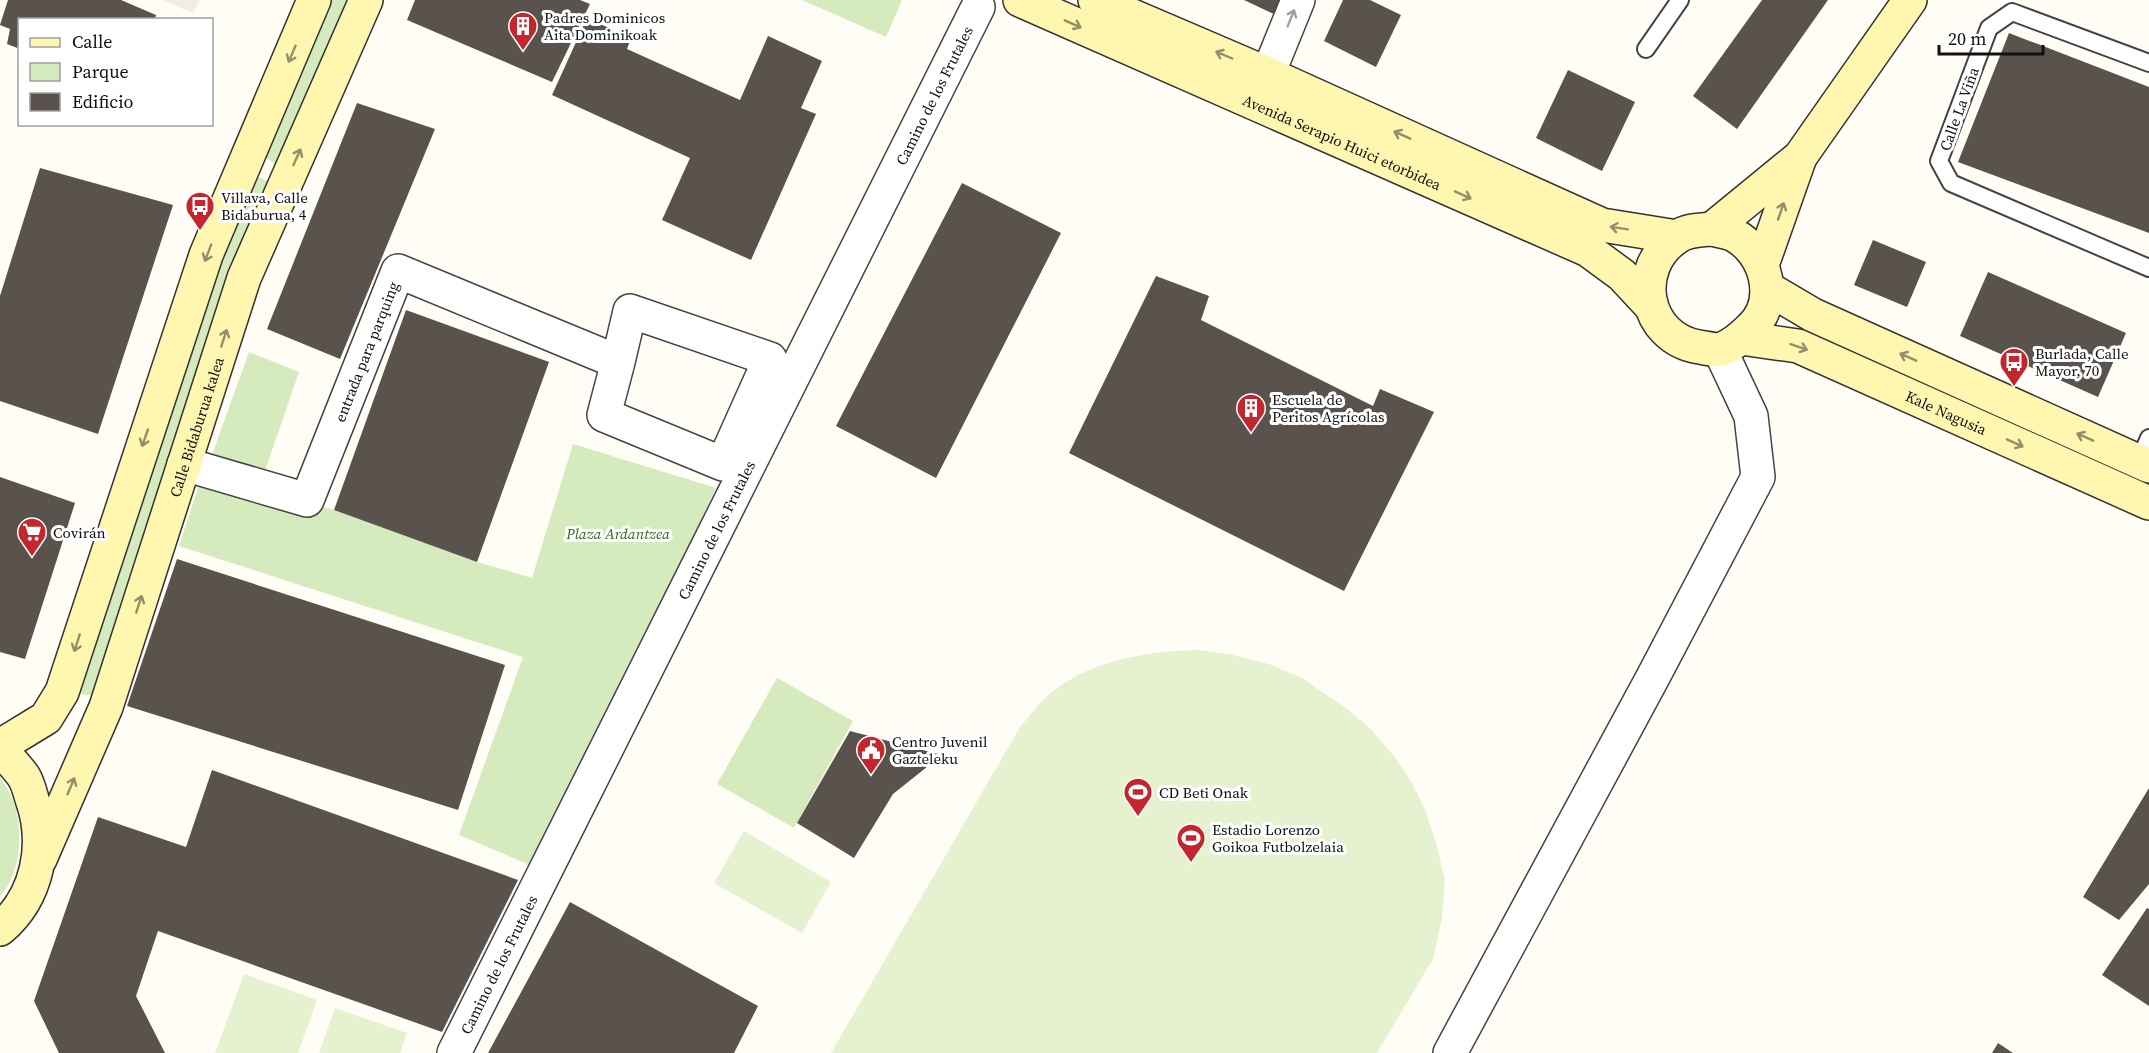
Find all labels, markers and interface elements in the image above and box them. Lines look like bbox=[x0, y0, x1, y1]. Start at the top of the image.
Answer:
place label: Padres Dominicos Aita Dominikoak bbox=[544, 7, 665, 45]
one-way arrow bbox=[1286, 9, 1297, 27]
building icon: Padres Dominicos Aita Dominikoak bbox=[507, 10, 539, 52]
legend bbox=[18, 18, 213, 126]
one-way arrow bbox=[1064, 18, 1082, 30]
scale bar bbox=[1939, 18, 2042, 56]
street label: Camino de los Frutales bbox=[890, 22, 977, 169]
text: 20 m bbox=[1948, 26, 1986, 51]
text: Calle bbox=[72, 29, 112, 54]
one-way arrow bbox=[285, 45, 296, 63]
one-way arrow bbox=[1215, 49, 1233, 60]
text: Parque bbox=[72, 59, 129, 84]
street label: Calle La Viña bbox=[1934, 64, 1984, 154]
text: Edificio bbox=[72, 89, 133, 114]
street label: Avenida Serapio Huici etorbidea bbox=[1240, 89, 1445, 195]
one-way arrow bbox=[1393, 129, 1411, 140]
one-way arrow bbox=[292, 149, 303, 167]
place label: Villava, Calle Bidaburua, 4 bbox=[221, 187, 308, 225]
bus stop icon: Villava, Calle Bidaburua, 4 bbox=[184, 190, 216, 232]
one-way arrow bbox=[1454, 190, 1472, 202]
one-way arrow bbox=[1776, 202, 1787, 221]
one-way arrow bbox=[1610, 222, 1630, 233]
one-way arrow bbox=[201, 243, 212, 262]
street label: entrada para parquing bbox=[329, 278, 403, 425]
one-way arrow bbox=[219, 329, 230, 348]
one-way arrow bbox=[1789, 343, 1808, 354]
place label: Burlada, Calle Mayor, 70 bbox=[2035, 343, 2129, 381]
bus stop icon: Burlada, Calle Mayor, 70 bbox=[1998, 346, 2030, 388]
one-way arrow bbox=[1899, 351, 1917, 362]
street label: Calle Bidaburua kalea bbox=[164, 354, 229, 500]
street label: Kale Nagusia bbox=[1902, 385, 1990, 440]
place label: Escuela de Peritos Agrícolas bbox=[1272, 389, 1385, 427]
building icon: Escuela de Peritos Agrícolas bbox=[1235, 392, 1267, 434]
one-way arrow bbox=[139, 428, 150, 447]
one-way arrow bbox=[2077, 431, 2095, 442]
one-way arrow bbox=[2006, 438, 2024, 450]
street label: Camino de los Frutales bbox=[672, 457, 760, 603]
supermarket icon: Covirán bbox=[16, 516, 48, 558]
place label: Covirán bbox=[53, 522, 106, 543]
park label: Plaza Ardantzea bbox=[565, 523, 670, 544]
one-way arrow bbox=[134, 595, 145, 614]
one-way arrow bbox=[71, 633, 82, 652]
place label: Centro Juvenil Gazteleku bbox=[892, 731, 988, 769]
public building icon: Centro Juvenil Gazteleku bbox=[855, 734, 887, 776]
sports icon: CD Beti Onak bbox=[1122, 776, 1154, 818]
one-way arrow bbox=[66, 778, 78, 796]
place label: CD Beti Onak bbox=[1159, 782, 1249, 803]
place label: Estadio Lorenzo Goikoa Futbolzelaia bbox=[1212, 819, 1344, 857]
sports icon: Estadio Lorenzo Goikoa Futbolzelaia bbox=[1175, 822, 1207, 864]
street label: Camino de los Frutales bbox=[455, 891, 542, 1038]

